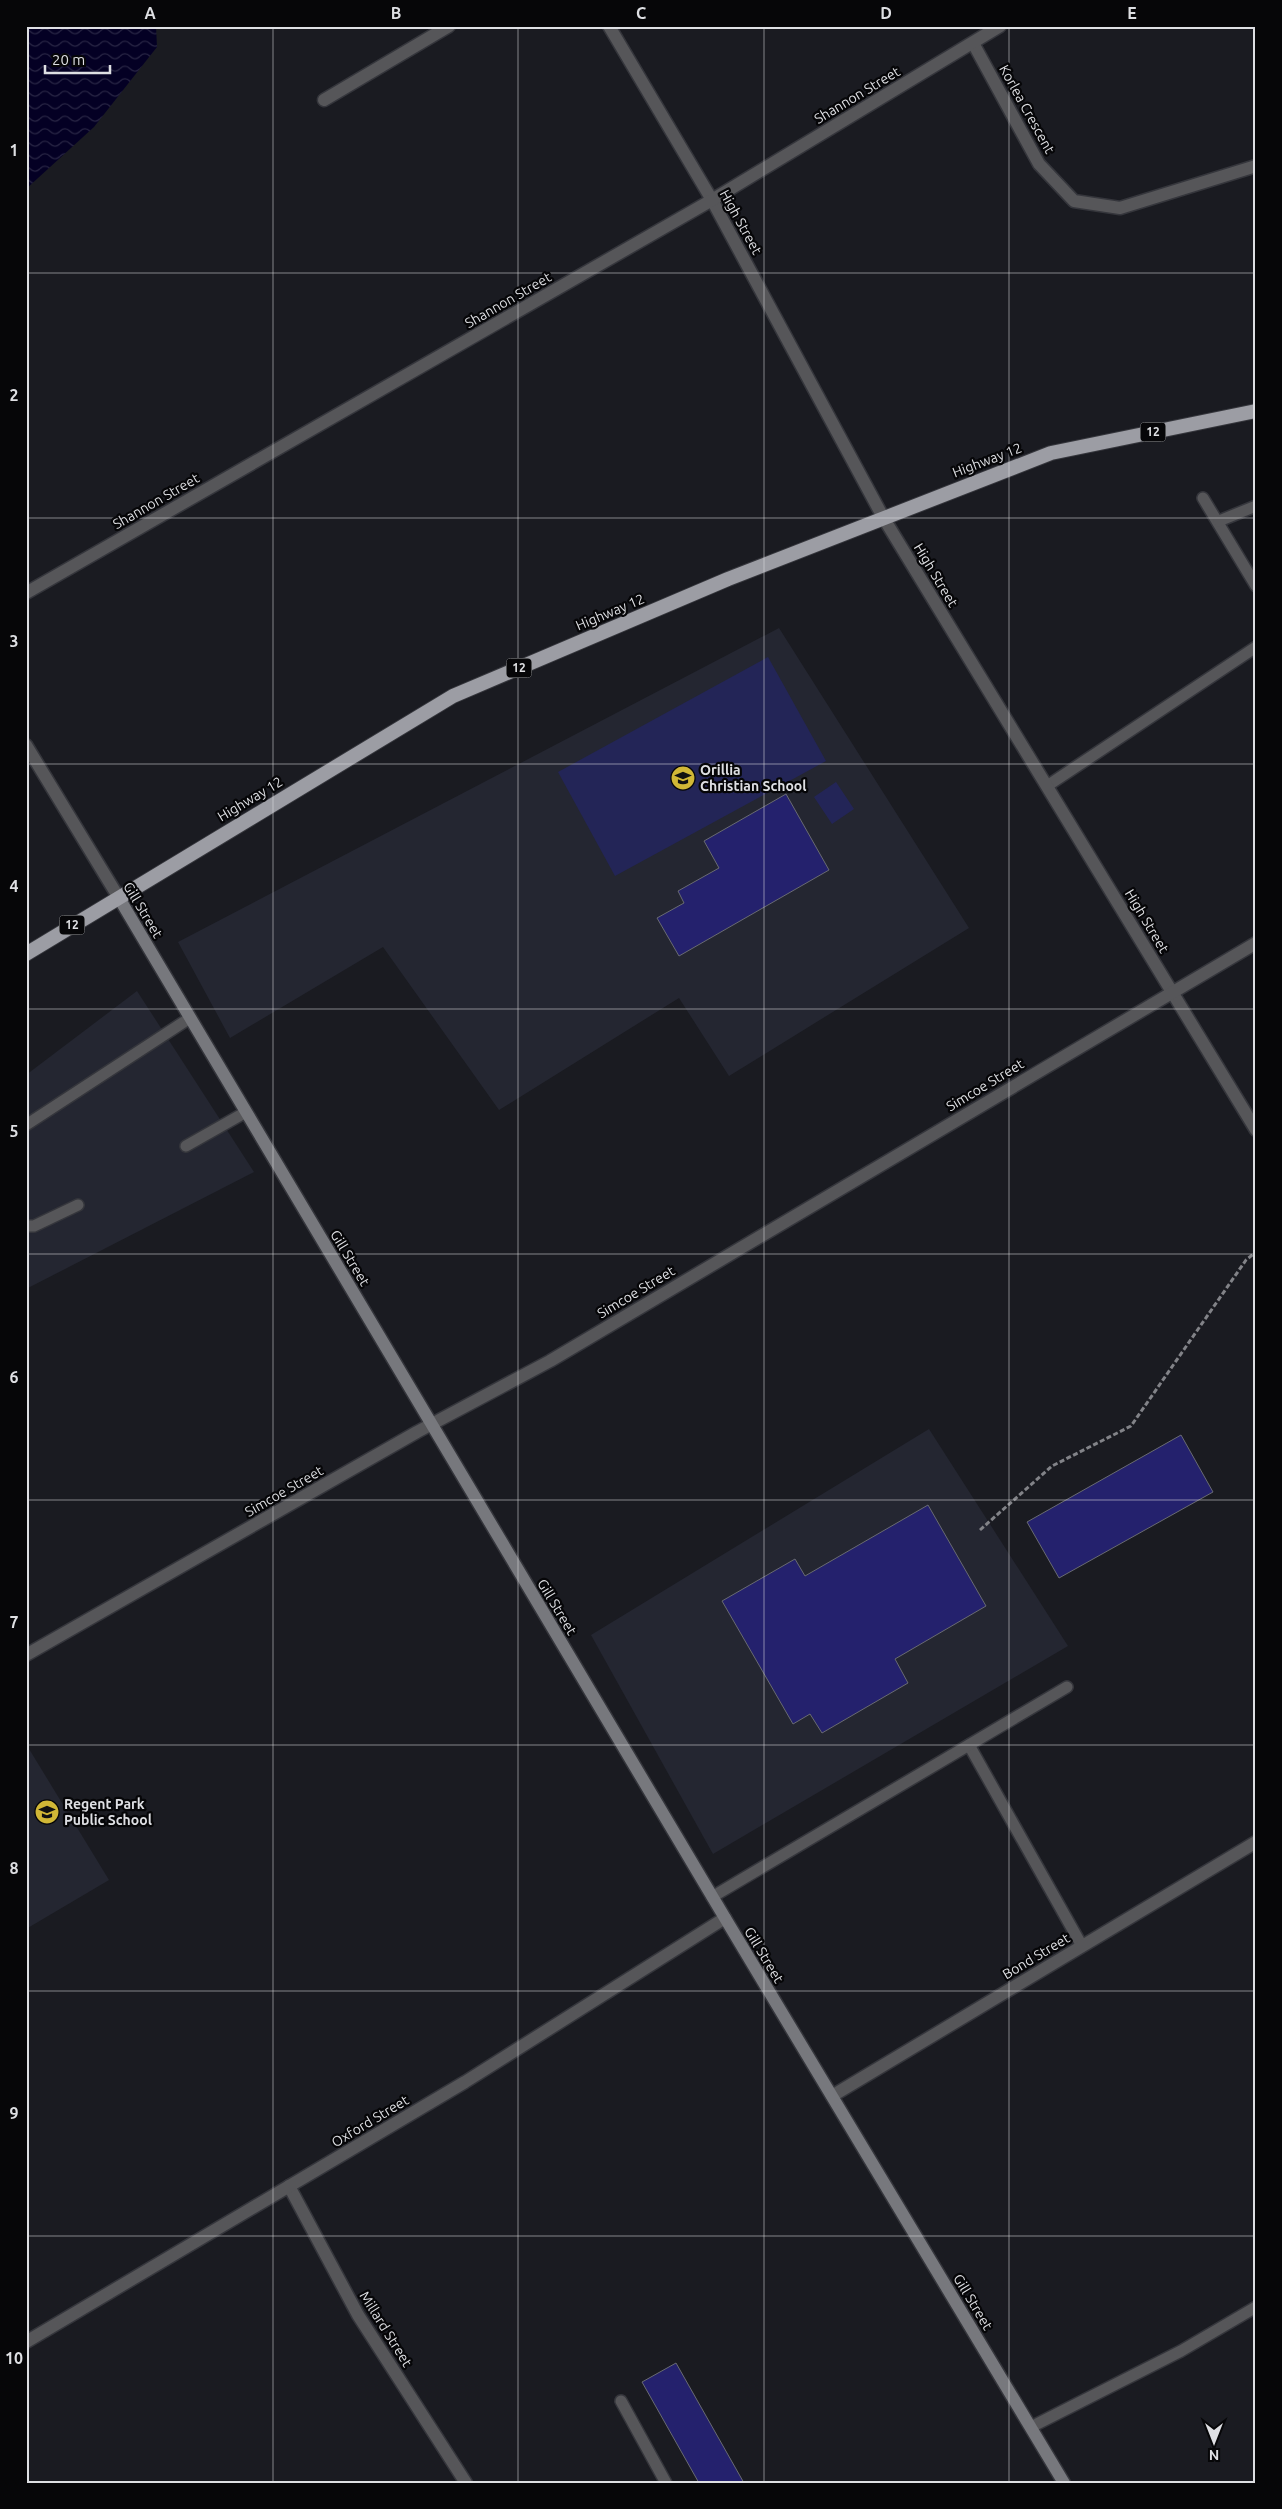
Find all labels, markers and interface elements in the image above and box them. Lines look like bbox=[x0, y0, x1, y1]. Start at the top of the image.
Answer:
text: A bbox=[144, 4, 156, 22]
text: B bbox=[391, 4, 401, 22]
text: C bbox=[636, 4, 646, 22]
text: D bbox=[880, 4, 892, 22]
text: E bbox=[1127, 4, 1137, 22]
scale bar bbox=[45, 42, 110, 74]
text: 20 m bbox=[52, 51, 85, 68]
street label: Korlea Crescent bbox=[996, 62, 1058, 157]
street label: Shannon Street bbox=[811, 63, 903, 127]
text: 1 bbox=[9, 141, 19, 159]
street label: High Street bbox=[717, 187, 766, 258]
street label: Shannon Street bbox=[462, 269, 554, 331]
text: 2 bbox=[9, 386, 19, 404]
road number: 12 bbox=[1140, 422, 1166, 442]
street label: Highway 12 bbox=[950, 439, 1024, 481]
street label: Shannon Street bbox=[110, 470, 202, 532]
street label: High Street bbox=[911, 540, 962, 610]
street label: Highway 12 bbox=[573, 590, 647, 634]
text: 3 bbox=[9, 632, 19, 650]
road number: 12 bbox=[506, 658, 532, 678]
place label: Orillia Christian School bbox=[700, 762, 807, 794]
school or university icon: Orillia Christian School bbox=[670, 765, 696, 791]
street label: Highway 12 bbox=[215, 773, 285, 825]
text: 4 bbox=[9, 877, 19, 895]
street label: Gill Street bbox=[120, 879, 166, 941]
street label: High Street bbox=[1122, 886, 1173, 956]
road number: 12 bbox=[60, 916, 84, 934]
street label: Simcoe Street bbox=[943, 1055, 1027, 1114]
text: 5 bbox=[9, 1122, 19, 1140]
street label: Gill Street bbox=[327, 1227, 373, 1289]
street label: Simcoe Street bbox=[594, 1262, 678, 1321]
text: 6 bbox=[9, 1368, 19, 1386]
street label: Simcoe Street bbox=[242, 1462, 326, 1520]
street label: Gill Street bbox=[534, 1576, 580, 1638]
text: 7 bbox=[9, 1613, 19, 1631]
place label: Regent Park Public School bbox=[64, 1796, 152, 1828]
school or university icon: Regent Park Public School bbox=[34, 1799, 60, 1825]
text: 8 bbox=[9, 1859, 19, 1877]
street label: Gill Street bbox=[741, 1924, 787, 1986]
street label: Bond Street bbox=[999, 1929, 1073, 1982]
street label: Oxford Street bbox=[328, 2091, 412, 2150]
text: 9 bbox=[9, 2104, 19, 2122]
street label: Gill Street bbox=[950, 2271, 996, 2333]
street label: Millard Street bbox=[356, 2288, 416, 2370]
text: 10 bbox=[5, 2349, 23, 2367]
north arrow bbox=[1190, 2416, 1240, 2466]
text: N bbox=[1209, 2447, 1219, 2463]

